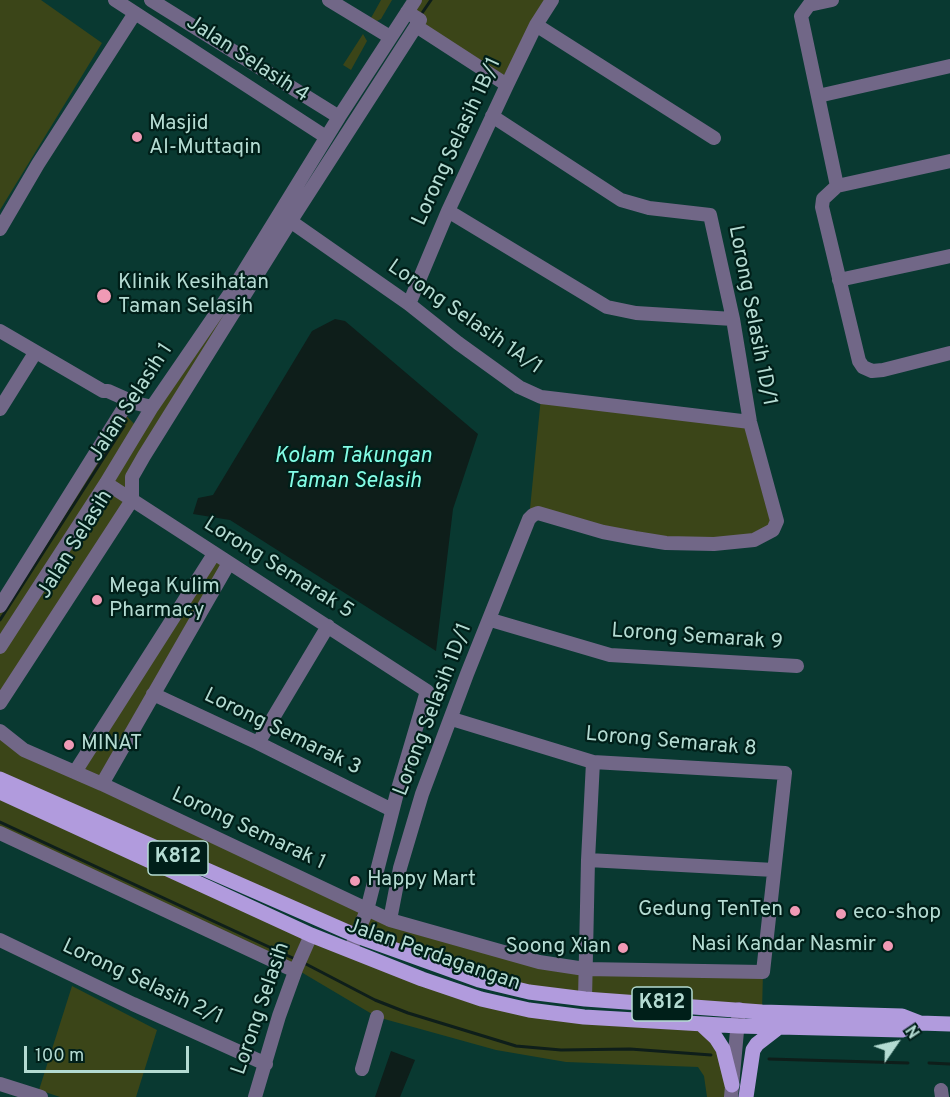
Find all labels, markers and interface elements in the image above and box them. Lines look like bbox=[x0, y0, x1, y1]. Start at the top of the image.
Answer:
street label: Jalan Selasih 4 bbox=[181, 11, 313, 109]
street label: Lorong Selasih 1B/1 bbox=[408, 54, 508, 230]
place label: Masjid Al-Muttaqin bbox=[149, 112, 261, 162]
marker: Masjid Al-Muttaqin bbox=[130, 130, 144, 144]
street label: Lorong Selasih 1D/1 bbox=[721, 224, 781, 408]
street label: Lorong Selasih 1A/1 bbox=[382, 255, 546, 381]
place label: Klinik Kesihatan Taman Selasih bbox=[118, 271, 269, 321]
marker: Klinik Kesihatan Taman Selasih bbox=[95, 287, 113, 305]
street label: Jalan Selasih 1 bbox=[84, 339, 180, 467]
water label: Kolam Takungan Taman Selasih bbox=[274, 445, 432, 496]
street label: Jalan Selasih bbox=[33, 486, 119, 604]
street label: Lorong Semarak 5 bbox=[198, 513, 358, 625]
place label: Mega Kulim Pharmacy bbox=[109, 575, 220, 625]
marker: Mega Kulim Pharmacy bbox=[90, 593, 104, 607]
street label: Lorong Semarak 9 bbox=[610, 619, 784, 657]
street label: Lorong Selasih 1D/1 bbox=[389, 620, 479, 800]
street label: Lorong Semarak 3 bbox=[199, 684, 365, 782]
street label: Lorong Semarak 8 bbox=[584, 723, 758, 763]
place label: MINAT bbox=[81, 732, 142, 758]
marker: MINAT bbox=[62, 738, 76, 752]
street label: Lorong Semarak 1 bbox=[167, 783, 329, 877]
road number: K812 bbox=[148, 841, 208, 875]
place label: Happy Mart bbox=[367, 868, 476, 894]
marker: Happy Mart bbox=[348, 874, 362, 888]
place label: Gedung TenTen bbox=[638, 898, 783, 924]
place label: eco-shop bbox=[853, 901, 941, 927]
marker: Gedung TenTen bbox=[788, 904, 802, 918]
marker: eco-shop bbox=[834, 907, 848, 921]
street label: Jalan Perdagangan bbox=[343, 914, 523, 998]
place label: Nasi Kandar Nasmir bbox=[691, 933, 876, 959]
street label: Lorong Selasih 2/1 bbox=[58, 935, 226, 1031]
place label: Soong Xian bbox=[505, 935, 611, 961]
street label: Lorong Selasih bbox=[228, 939, 296, 1079]
marker: Nasi Kandar Nasmir bbox=[881, 939, 895, 953]
marker: Soong Xian bbox=[616, 941, 630, 955]
road number: K812 bbox=[632, 987, 692, 1021]
north arrow bbox=[866, 1013, 926, 1073]
text: N bbox=[899, 1023, 922, 1043]
scale bar bbox=[27, 1034, 192, 1072]
text: 100 m bbox=[35, 1045, 84, 1068]

